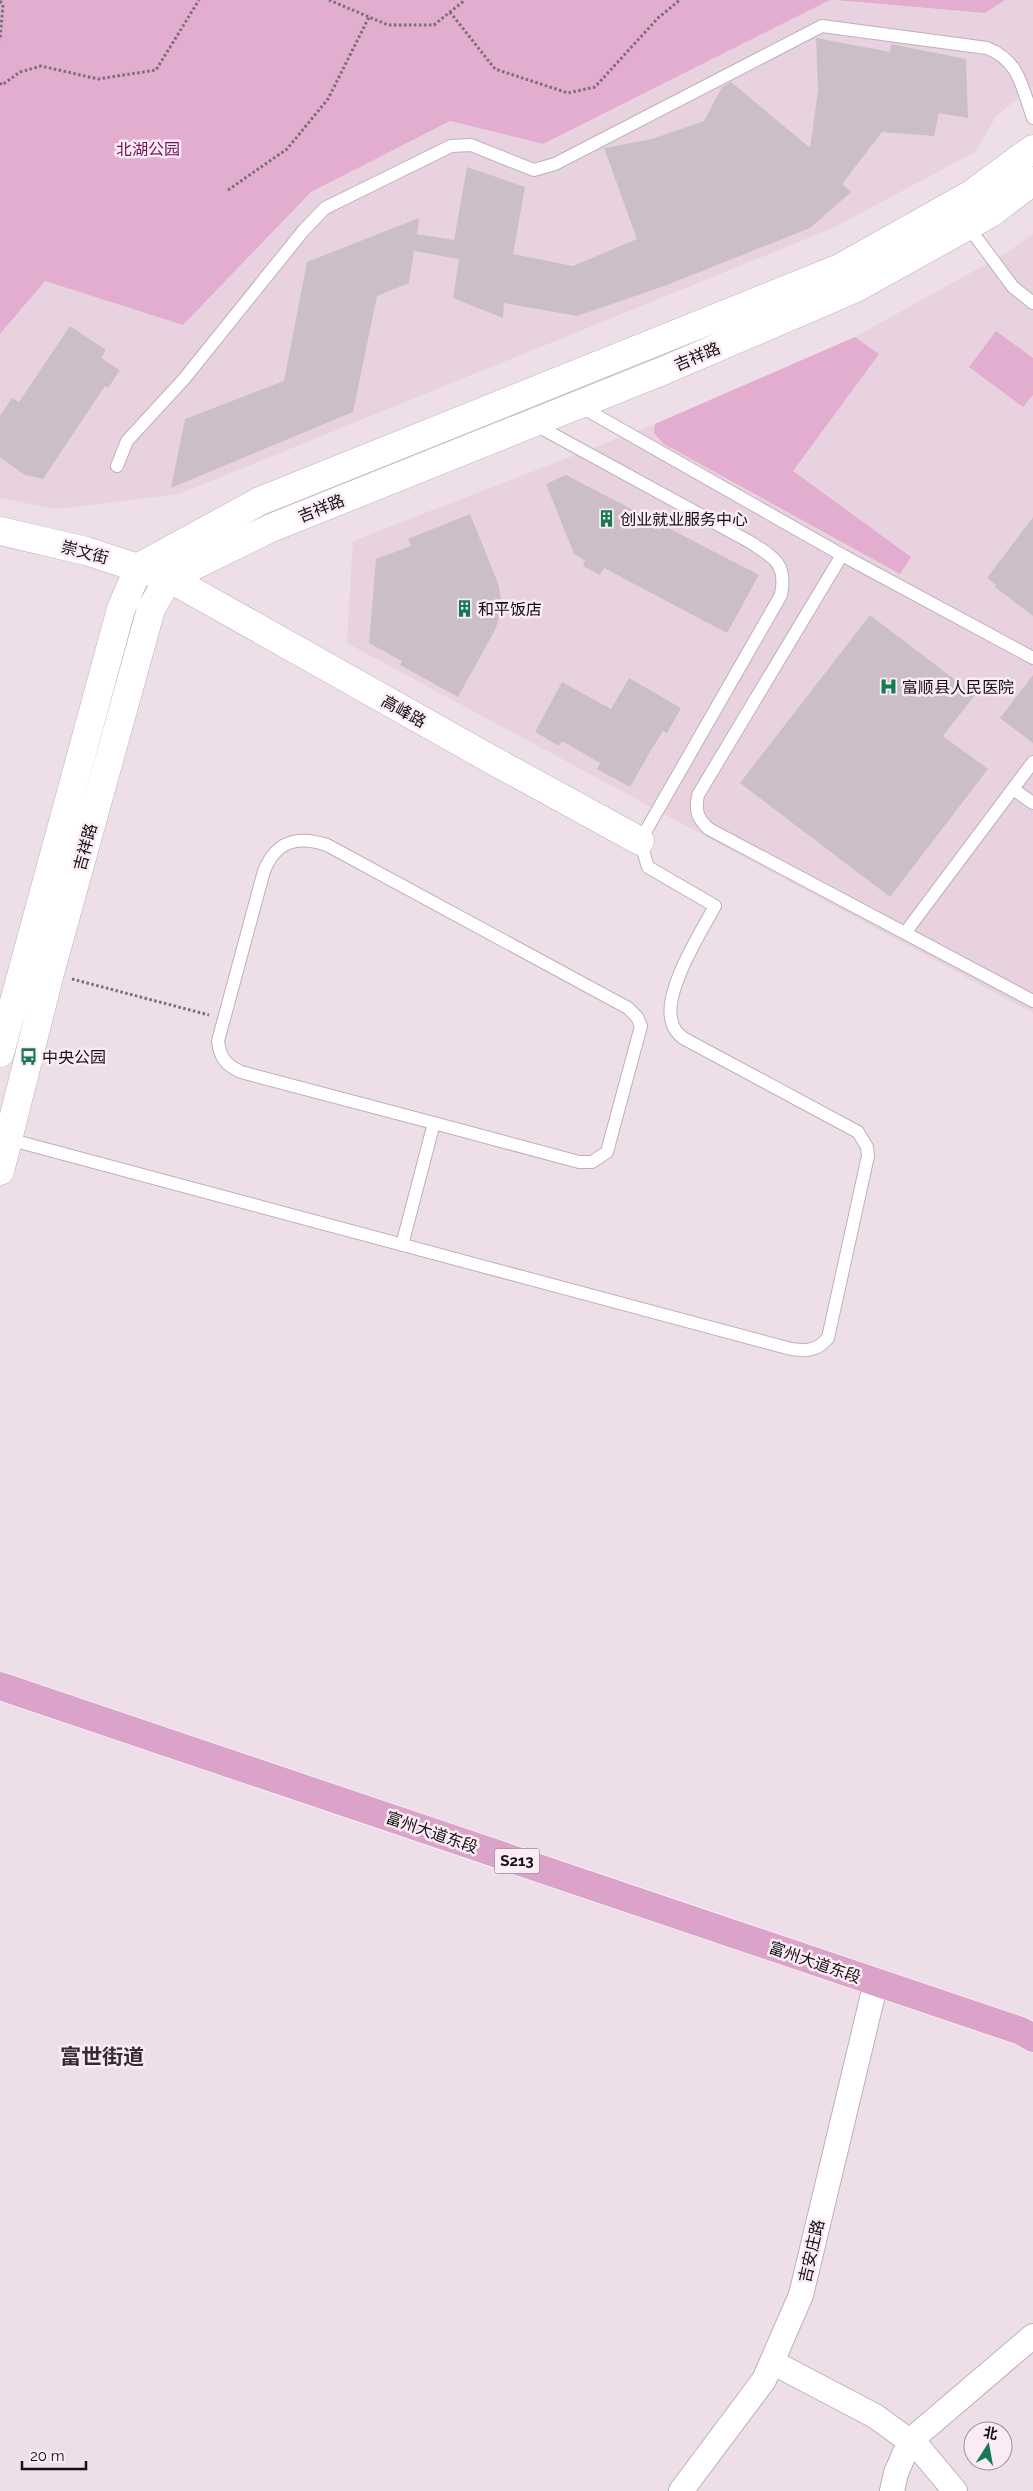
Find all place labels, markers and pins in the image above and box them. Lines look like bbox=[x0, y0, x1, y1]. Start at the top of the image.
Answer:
building icon: 创业就业服务中心 bbox=[596, 509, 616, 529]
place label: 创业就业服务中心 bbox=[620, 510, 748, 529]
building icon: 和平饭店 bbox=[454, 599, 474, 619]
place label: 和平饭店 bbox=[478, 600, 542, 619]
hospital icon: 富顺县人民医院 bbox=[878, 677, 898, 697]
place label: 富顺县人民医院 bbox=[902, 678, 1014, 697]
bus stop icon: 中央公园 bbox=[18, 1047, 38, 1067]
place label: 中央公园 bbox=[42, 1048, 106, 1067]

